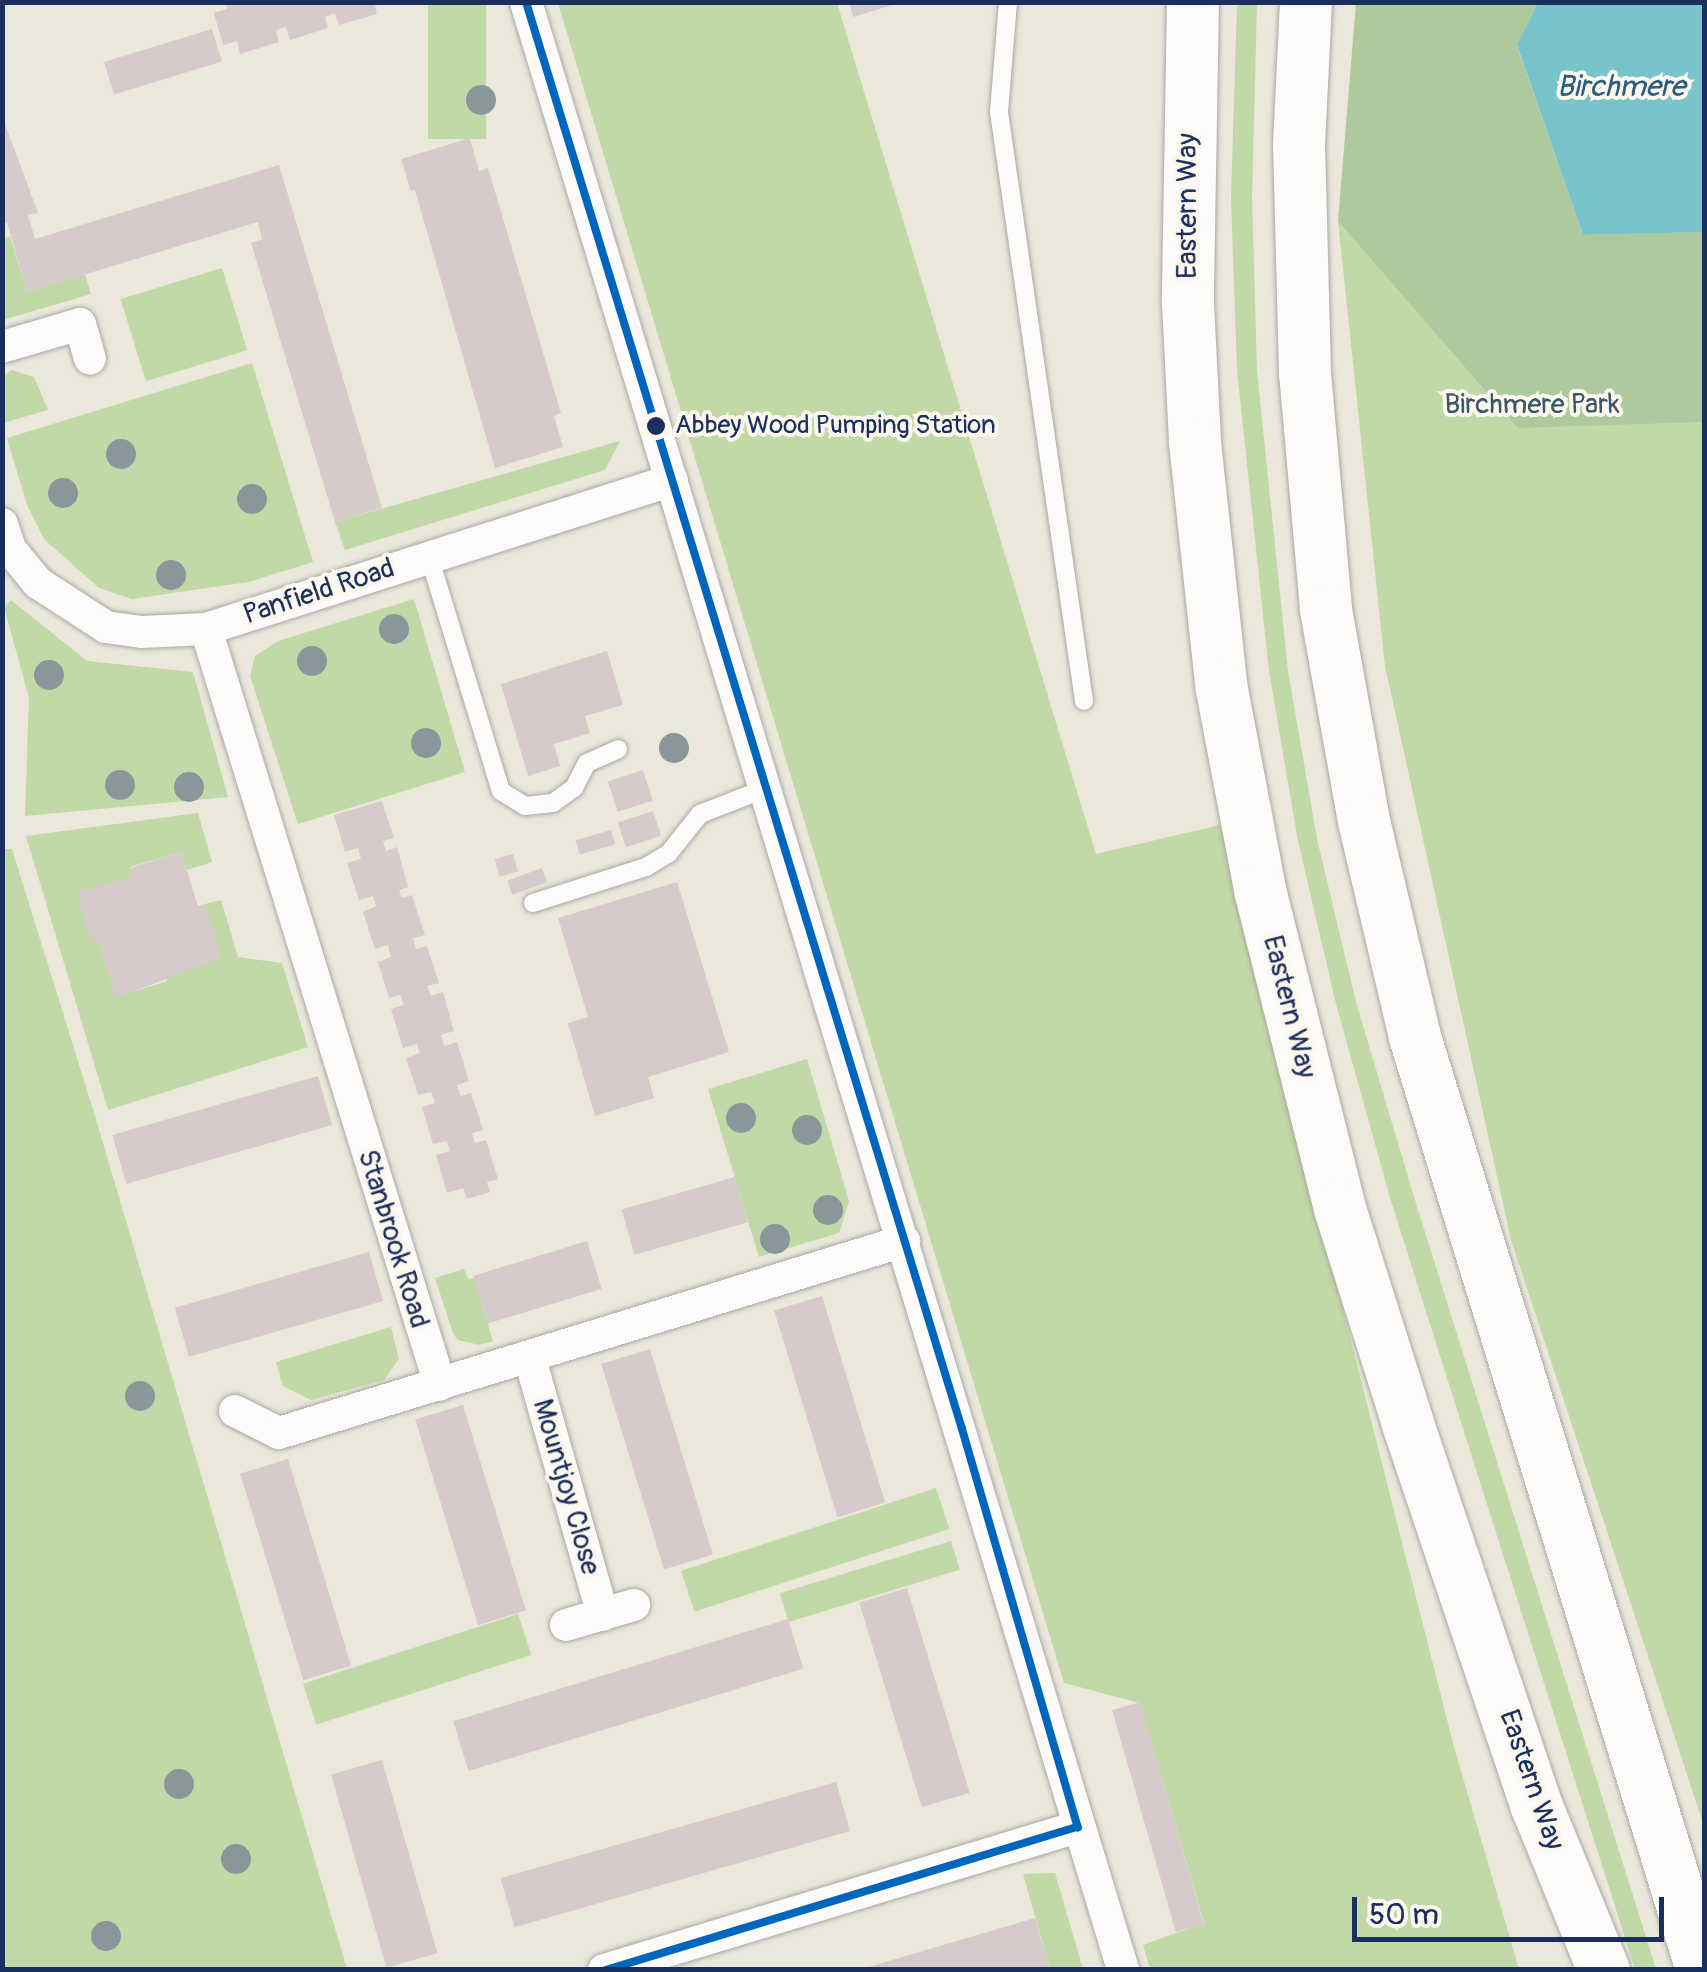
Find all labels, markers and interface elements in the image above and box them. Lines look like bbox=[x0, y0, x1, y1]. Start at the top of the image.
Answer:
water label: Birchmere bbox=[1557, 69, 1685, 105]
street label: Eastern Way bbox=[1171, 133, 1205, 279]
park label: Birchmere Park bbox=[1444, 388, 1620, 422]
place label: Abbey Wood Pumping Station bbox=[675, 410, 996, 442]
marker: Abbey Wood Pumping Station bbox=[646, 416, 666, 436]
street label: Panfield Road bbox=[239, 552, 399, 632]
street label: Eastern Way bbox=[1255, 932, 1323, 1082]
street label: Stanbrook Road bbox=[350, 1146, 436, 1332]
street label: Mountjoy Close bbox=[525, 1395, 607, 1579]
street label: Eastern Way bbox=[1491, 1706, 1571, 1854]
scale bar bbox=[1357, 1877, 1670, 1939]
text: 50 m bbox=[1369, 1896, 1439, 1933]

